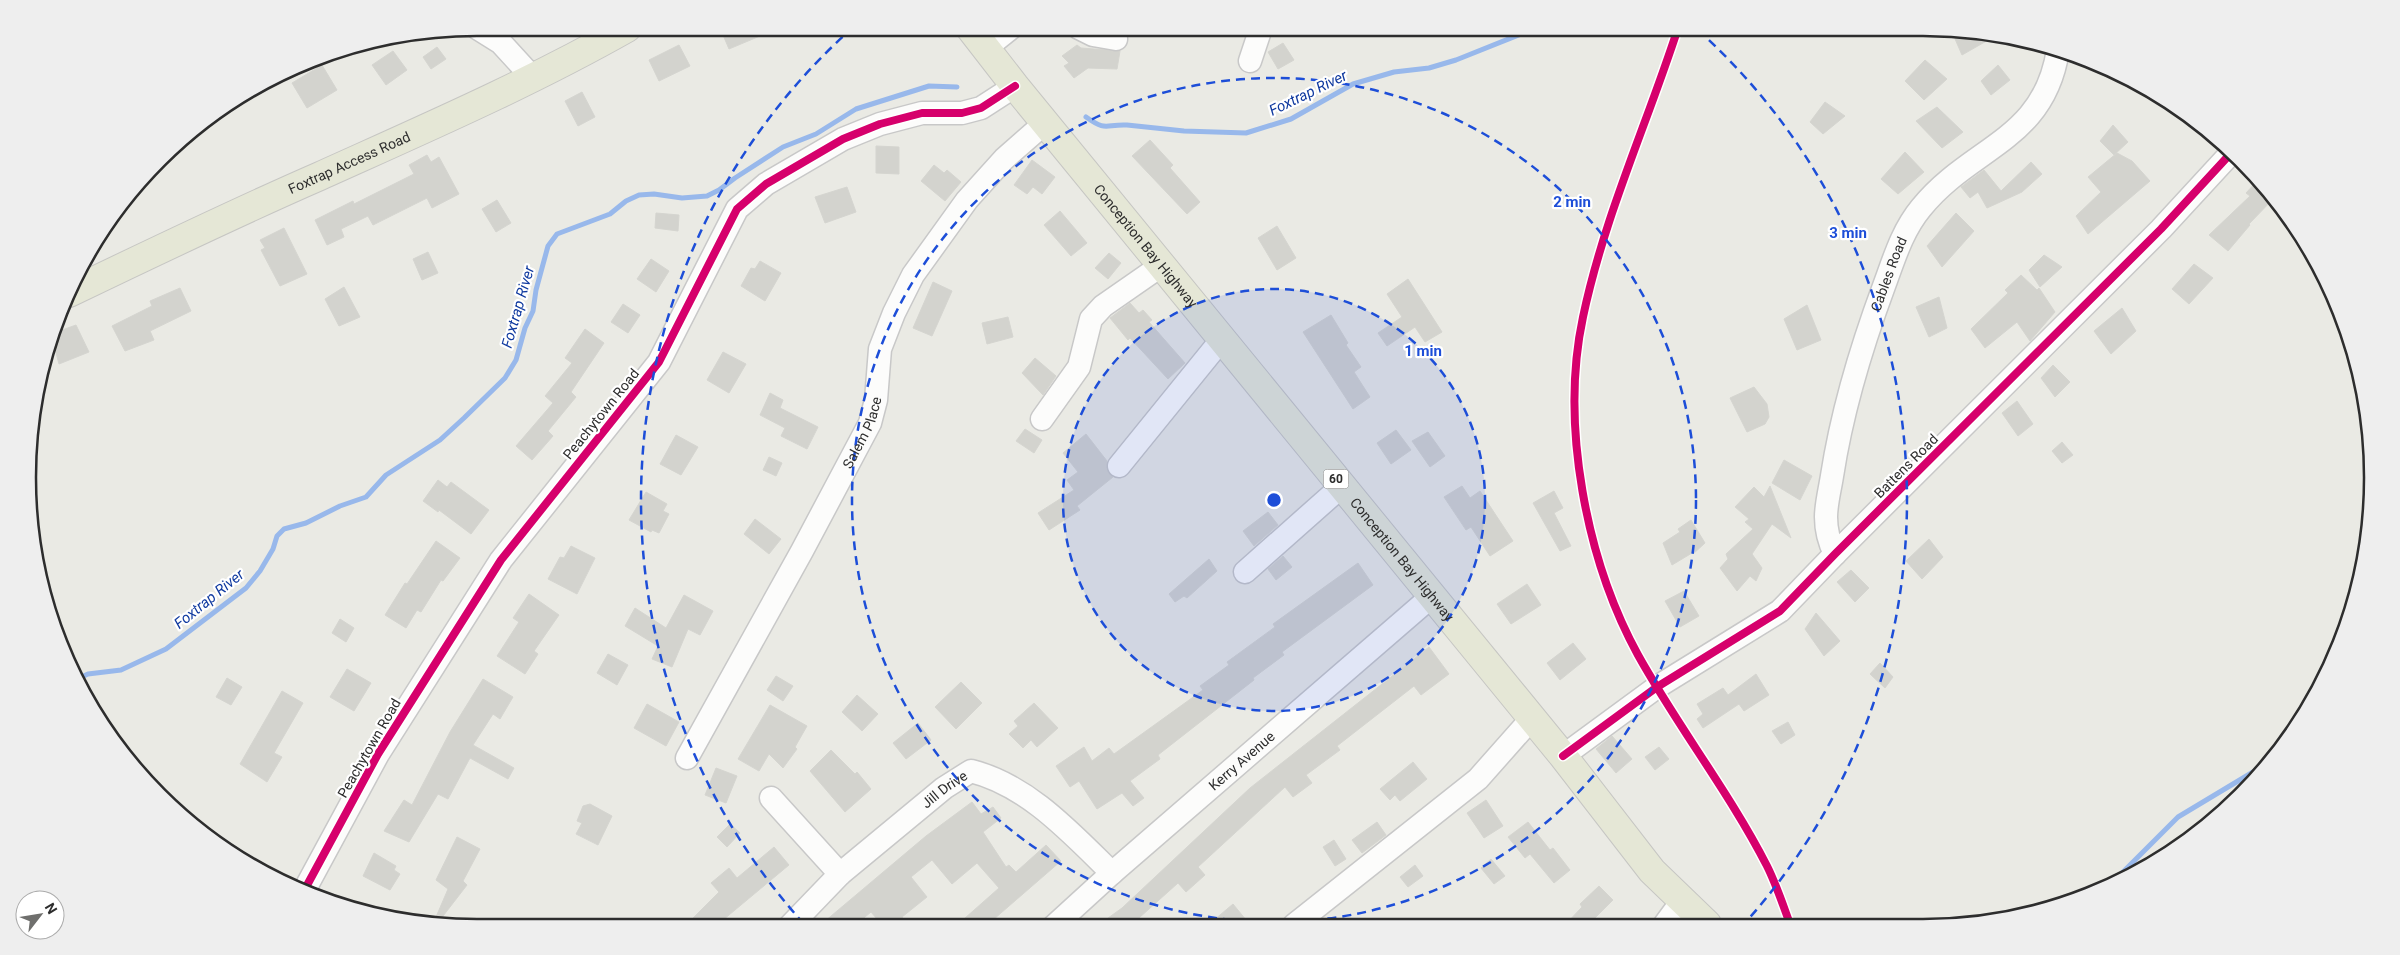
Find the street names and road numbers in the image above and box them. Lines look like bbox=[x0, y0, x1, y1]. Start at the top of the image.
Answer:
street label: Foxtrap Access Road bbox=[286, 128, 413, 197]
street label: Conception Bay Highway bbox=[1091, 181, 1201, 311]
street label: Cables Road bbox=[1867, 234, 1910, 314]
street label: Peachytown Road bbox=[560, 366, 642, 462]
street label: Salem Place bbox=[839, 395, 885, 471]
street label: Battens Road bbox=[1871, 431, 1941, 501]
road number: 60 bbox=[1324, 469, 1348, 488]
street label: Conception Bay Highway bbox=[1347, 494, 1458, 625]
street label: Peachytown Road bbox=[334, 696, 404, 800]
street label: Kerry Avenue bbox=[1206, 728, 1278, 794]
street label: Jill Drive bbox=[918, 767, 970, 811]

